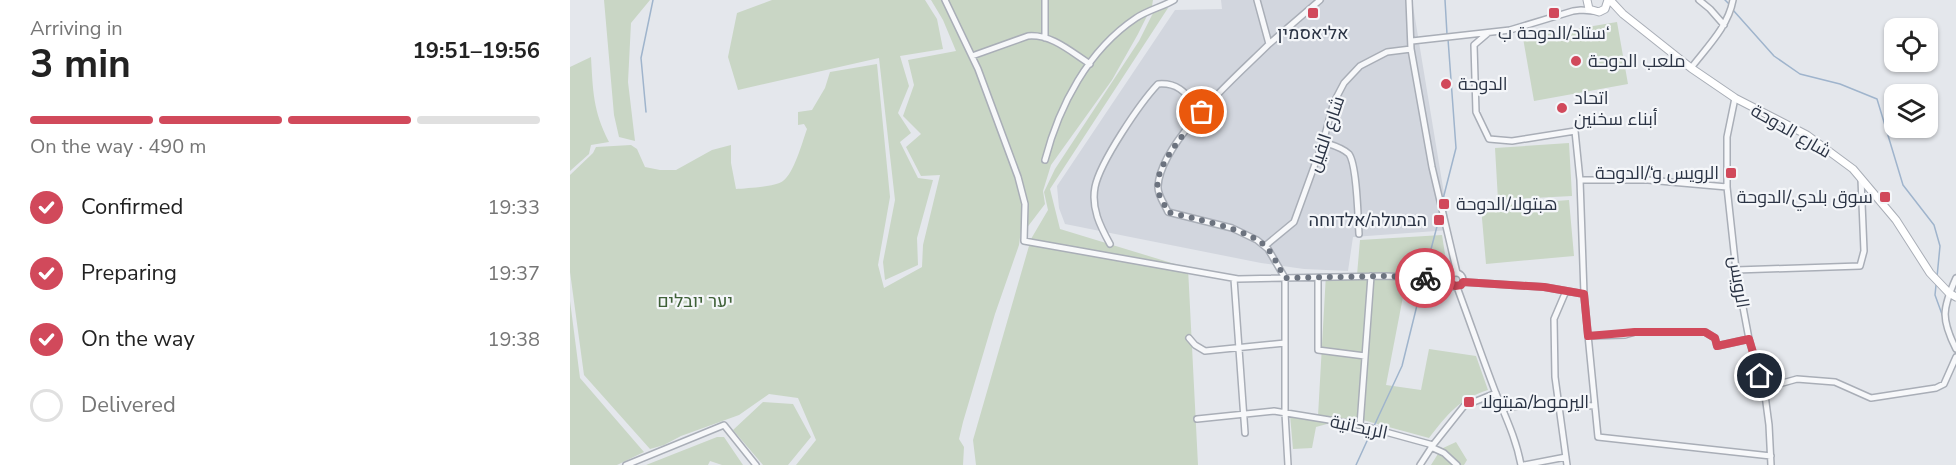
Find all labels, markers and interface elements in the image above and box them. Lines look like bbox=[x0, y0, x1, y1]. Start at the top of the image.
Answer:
marker: אליאסמין bbox=[1306, 6, 1320, 20]
marker: ستاد/الدوحة ب‘ bbox=[1547, 6, 1561, 20]
text: Arriving in bbox=[30, 15, 123, 42]
map controls bbox=[1884, 18, 1938, 138]
button: locate bbox=[1884, 18, 1938, 72]
place label: אליאסמין bbox=[1277, 21, 1349, 45]
place label: ستاد/الدوحة ب‘ bbox=[1498, 21, 1610, 45]
text: 19:51–19:56 bbox=[412, 36, 540, 66]
text: 3 min bbox=[30, 38, 131, 91]
place label: ملعب الدوحة bbox=[1588, 49, 1686, 73]
marker: ملعب الدوحة bbox=[1569, 54, 1583, 68]
place label: الدوحة bbox=[1458, 72, 1508, 96]
marker: الدوحة bbox=[1439, 77, 1453, 91]
button: layers bbox=[1884, 84, 1938, 138]
pin bbox=[1176, 86, 1227, 137]
place label: اتحاد أبناء سخنين bbox=[1574, 86, 1658, 131]
street label: شارع الفيل bbox=[1302, 93, 1350, 175]
icon: bag bbox=[1185, 95, 1218, 128]
street label: شارع الدوحة bbox=[1746, 98, 1836, 164]
marker: اتحاد أبناء سخنين bbox=[1555, 101, 1569, 115]
text: On the way · 490 m bbox=[30, 133, 206, 160]
place label: الرويس و‘/الدوحة bbox=[1595, 161, 1719, 185]
marker: الرويس و‘/الدوحة bbox=[1724, 166, 1738, 180]
place label: سوق بلدي/الدوحة bbox=[1737, 185, 1873, 211]
marker: سوق بلدي/الدوحة bbox=[1878, 190, 1892, 204]
icon: check bbox=[30, 191, 63, 224]
text: Confirmed bbox=[81, 192, 183, 222]
place label: هبتولا/الدوحة bbox=[1456, 192, 1558, 216]
text: 19:33 bbox=[487, 194, 540, 221]
marker: هبتولا/الدوحة bbox=[1437, 197, 1451, 211]
place label: הבתולה/אלדוחה bbox=[1308, 208, 1427, 232]
marker: הבתולה/אלדוחה bbox=[1432, 213, 1446, 227]
courier bbox=[1395, 248, 1455, 308]
street label: الرويس bbox=[1723, 254, 1755, 310]
icon: check bbox=[30, 257, 63, 290]
text: Preparing bbox=[81, 258, 177, 288]
text: 19:37 bbox=[487, 260, 540, 287]
icon: bike bbox=[1409, 262, 1442, 295]
park label: יער יובלים bbox=[657, 289, 733, 313]
icon: check bbox=[30, 323, 63, 356]
text: On the way bbox=[81, 324, 195, 354]
text: 19:38 bbox=[487, 326, 540, 353]
pin bbox=[1734, 350, 1785, 401]
icon: home bbox=[1743, 359, 1776, 392]
text: Delivered bbox=[81, 390, 176, 420]
place label: اليرموط/هبتولا bbox=[1481, 390, 1589, 414]
marker: اليرموط/هبتولا bbox=[1462, 395, 1476, 409]
street label: الريحانية bbox=[1328, 409, 1390, 445]

